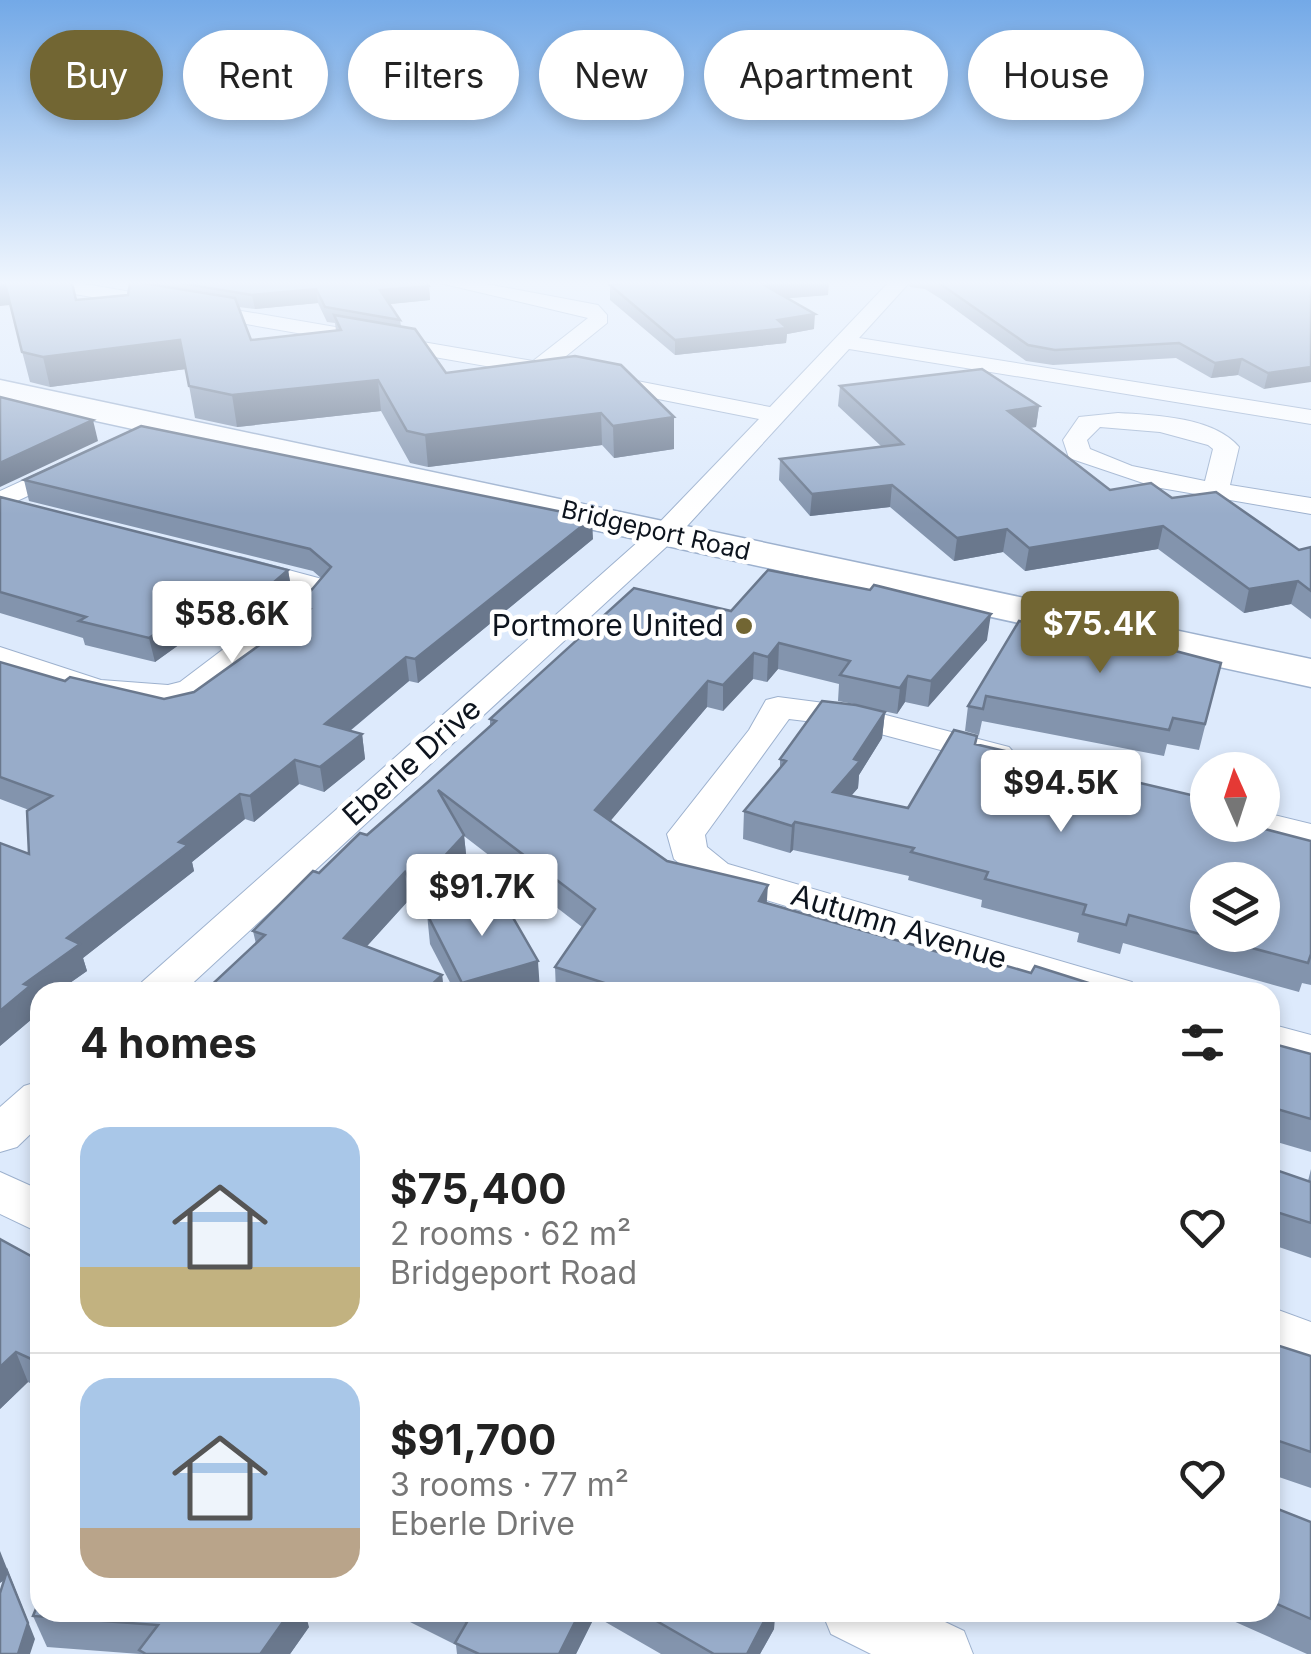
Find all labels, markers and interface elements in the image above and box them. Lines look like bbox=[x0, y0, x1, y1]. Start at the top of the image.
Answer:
chip: Buy bbox=[30, 30, 163, 120]
chip: Rent bbox=[183, 30, 328, 120]
chip: Filters bbox=[348, 30, 519, 120]
chip: New bbox=[539, 30, 684, 120]
chip: Apartment bbox=[704, 30, 948, 120]
chip: House bbox=[968, 30, 1144, 120]
street label: Bridgeport Road bbox=[559, 494, 753, 566]
pin: $58.6K bbox=[151, 581, 313, 666]
pin: $75.4K bbox=[1019, 591, 1181, 676]
text: $58.6K bbox=[174, 594, 290, 633]
text: $75.4K bbox=[1043, 604, 1157, 643]
place label: Portmore United bbox=[492, 607, 724, 643]
marker: Portmore United bbox=[733, 615, 755, 637]
street label: Eberle Drive bbox=[335, 690, 488, 833]
pin: $94.5K bbox=[980, 750, 1142, 835]
north arrow bbox=[1190, 752, 1280, 842]
map controls bbox=[1190, 752, 1280, 952]
text: $94.5K bbox=[1003, 763, 1119, 802]
pin: $91.7K bbox=[401, 854, 563, 939]
button: layers bbox=[1190, 862, 1280, 952]
text: $91.7K bbox=[428, 867, 536, 906]
street label: Autumn Avenue bbox=[787, 876, 1012, 976]
icon: filters bbox=[1175, 1015, 1230, 1070]
text: 4 homes bbox=[80, 1017, 257, 1068]
text: $75,400 bbox=[390, 1163, 566, 1214]
icon: home bbox=[160, 1167, 280, 1287]
icon: heart bbox=[1175, 1200, 1230, 1255]
text: 2 rooms · 62 m² bbox=[390, 1214, 631, 1253]
text: Bridgeport Road bbox=[390, 1253, 637, 1292]
text: $91,700 bbox=[390, 1414, 556, 1465]
icon: home bbox=[160, 1418, 280, 1538]
icon: heart bbox=[1175, 1451, 1230, 1506]
text: 3 rooms · 77 m² bbox=[390, 1465, 629, 1504]
text: Eberle Drive bbox=[390, 1504, 575, 1543]

